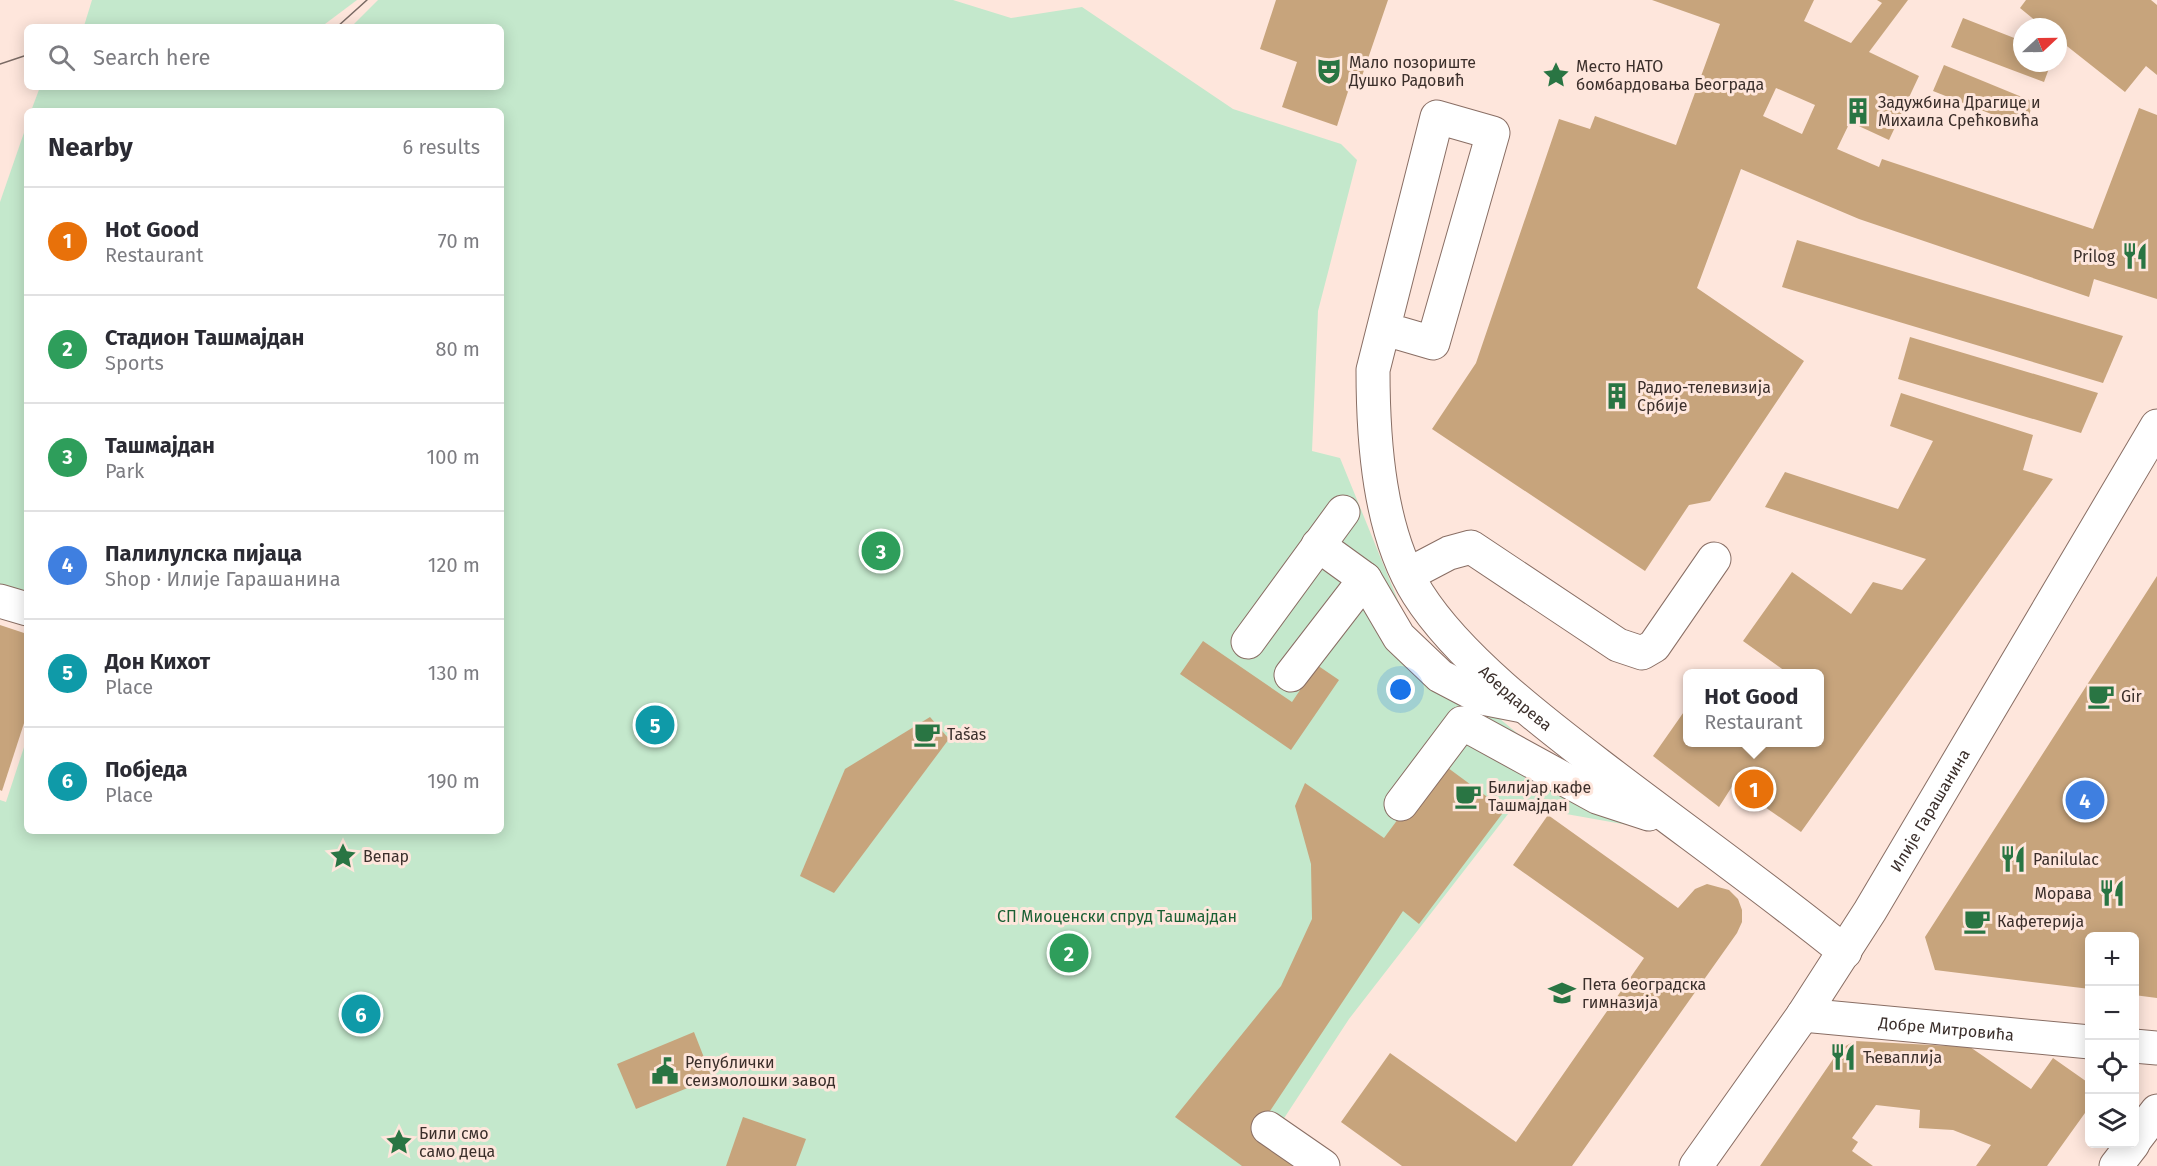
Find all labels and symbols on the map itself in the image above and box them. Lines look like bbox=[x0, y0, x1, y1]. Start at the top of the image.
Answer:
north arrow bbox=[2013, 18, 2067, 72]
place label: Мало позориште Душко Радовић bbox=[1348, 53, 1476, 90]
theatre icon: Мало позориште Душко Радовић bbox=[1314, 56, 1344, 86]
place label: Место НАТО бомбардовања Београда bbox=[1576, 57, 1764, 94]
place icon: Место НАТО бомбардовања Београда bbox=[1541, 60, 1571, 90]
place label: Задужбина Драгице и Михаила Срећковића bbox=[1878, 93, 2041, 130]
building icon: Задужбина Драгице и Михаила Срећковића bbox=[1843, 96, 1873, 126]
restaurant icon: Prilog bbox=[2120, 241, 2150, 271]
place label: Prilog bbox=[2073, 247, 2116, 266]
place label: Радио-телевизија Србије bbox=[1637, 378, 1771, 415]
building icon: Радио-телевизија Србије bbox=[1602, 381, 1632, 411]
pin: 3 bbox=[862, 528, 900, 574]
street label: Абердарева bbox=[1475, 662, 1556, 735]
your location bbox=[1386, 675, 1415, 704]
cafe icon: Gir bbox=[2086, 681, 2116, 711]
place label: Gir bbox=[2121, 687, 2143, 706]
pin: 5 bbox=[636, 702, 674, 748]
cafe icon: Tašas bbox=[912, 719, 942, 749]
place label: Tašas bbox=[947, 725, 986, 744]
street label: Илије Гарашанина bbox=[1886, 746, 1974, 875]
pin: 1 bbox=[1734, 766, 1774, 812]
place label: Билијар кафе Ташмајдан bbox=[1488, 778, 1591, 815]
pin: 4 bbox=[2066, 778, 2104, 822]
cafe icon: Билијар кафе Ташмајдан bbox=[1453, 781, 1483, 811]
place icon: Вепар bbox=[328, 841, 358, 871]
restaurant icon: Panilulac bbox=[1998, 844, 2028, 874]
place label: Вепар bbox=[363, 847, 409, 866]
place label: Panilulac bbox=[2033, 850, 2099, 869]
restaurant icon: Морава bbox=[2097, 878, 2127, 908]
place label: Морава bbox=[2035, 884, 2092, 903]
cafe icon: Кафетерија bbox=[1962, 906, 1992, 936]
park label: СП Миоценски спруд Ташмајдан bbox=[997, 907, 1237, 926]
place label: Кафетерија bbox=[1997, 912, 2084, 931]
pin: 2 bbox=[1050, 930, 1088, 976]
place label: Пета београдска гимназија bbox=[1582, 975, 1706, 1012]
school or university icon: Пета београдска гимназија bbox=[1547, 978, 1577, 1008]
pin: 6 bbox=[342, 992, 380, 1036]
street label: Добре Митровића bbox=[1877, 1013, 2015, 1045]
restaurant icon: Ћеваплија bbox=[1828, 1042, 1858, 1072]
place label: Ћеваплија bbox=[1863, 1048, 1942, 1067]
place label: Републички сеизмолошки завод bbox=[685, 1053, 836, 1090]
public building icon: Републички сеизмолошки завод bbox=[650, 1056, 680, 1086]
place label: Били смо само деца bbox=[419, 1124, 495, 1161]
place icon: Били смо само деца bbox=[384, 1127, 414, 1157]

